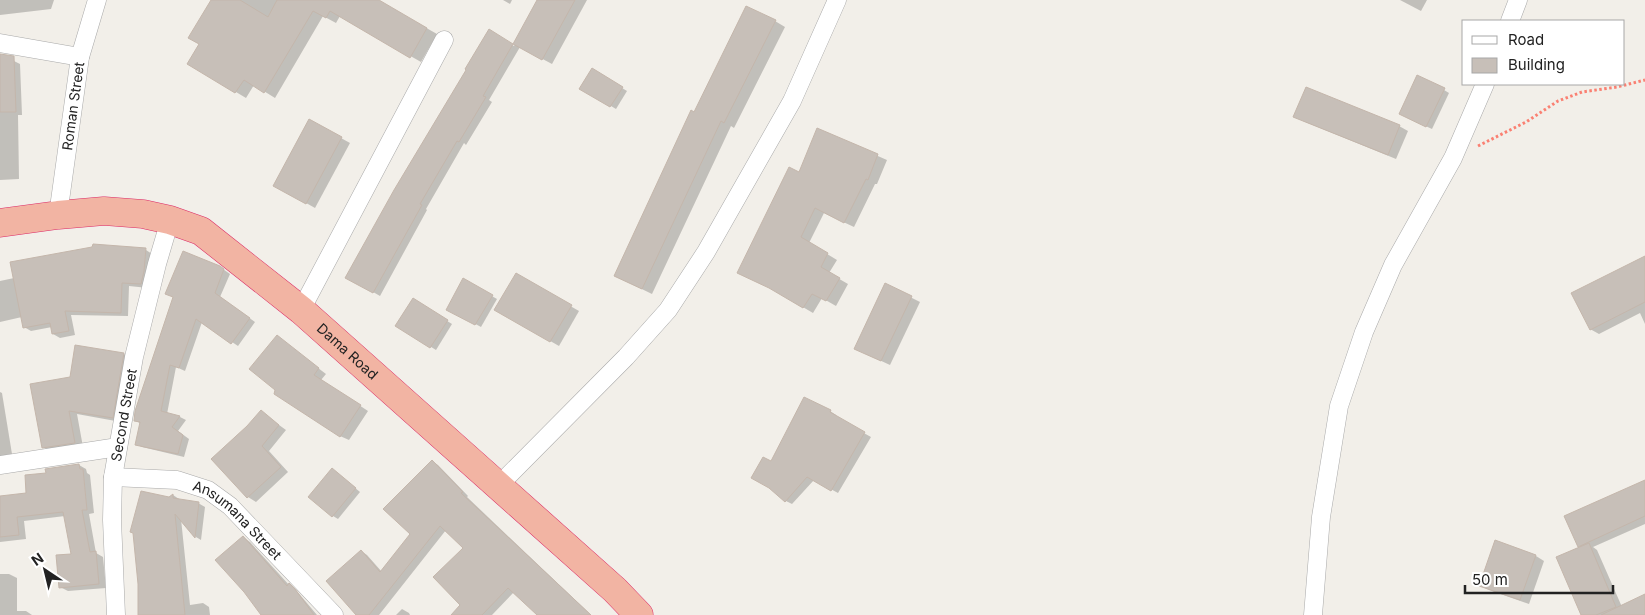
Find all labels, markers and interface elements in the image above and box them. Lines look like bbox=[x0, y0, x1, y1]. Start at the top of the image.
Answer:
legend bbox=[1462, 20, 1625, 85]
text: Road bbox=[1508, 30, 1544, 49]
text: Building bbox=[1508, 55, 1565, 74]
street label: Roman Street bbox=[58, 60, 87, 151]
street label: Dama Road bbox=[314, 319, 382, 383]
street label: Second Street bbox=[107, 367, 140, 463]
street label: Ansumana Street bbox=[191, 477, 286, 563]
north arrow bbox=[20, 545, 70, 595]
text: N bbox=[28, 549, 47, 569]
scale bar bbox=[1465, 562, 1612, 594]
text: 50 m bbox=[1472, 570, 1508, 589]

